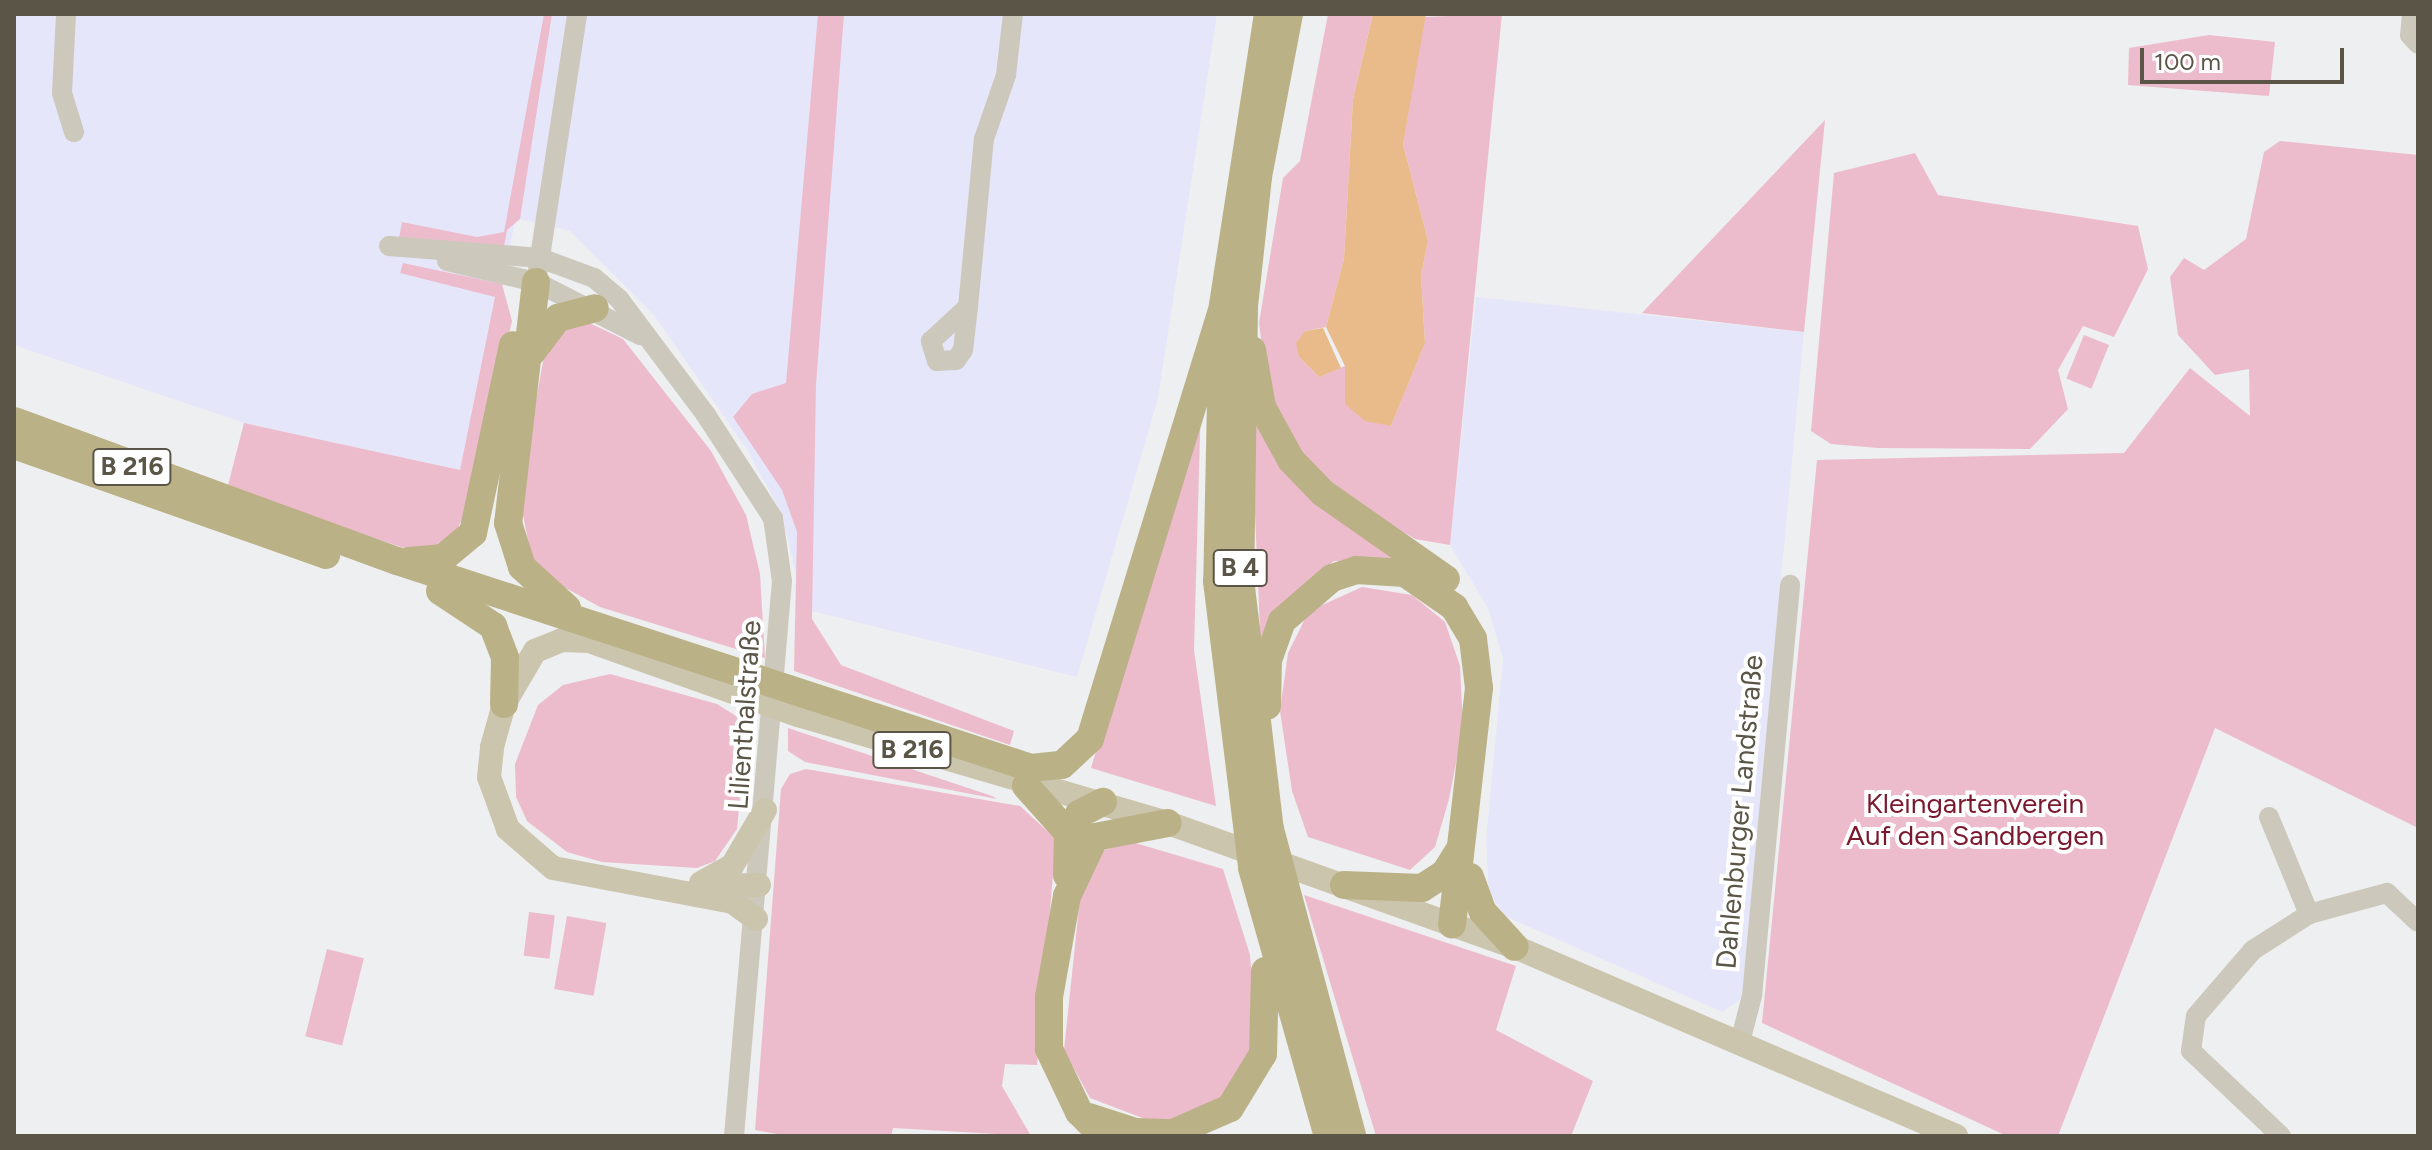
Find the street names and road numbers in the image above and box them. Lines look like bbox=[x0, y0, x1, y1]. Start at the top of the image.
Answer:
road number: B 216 bbox=[92, 445, 172, 489]
road number: B 4 bbox=[1212, 546, 1268, 590]
street label: Lilienthalstraße bbox=[721, 619, 767, 811]
street label: Dahlenburger Landstraße bbox=[1709, 654, 1769, 970]
road number: B 216 bbox=[872, 728, 952, 772]

